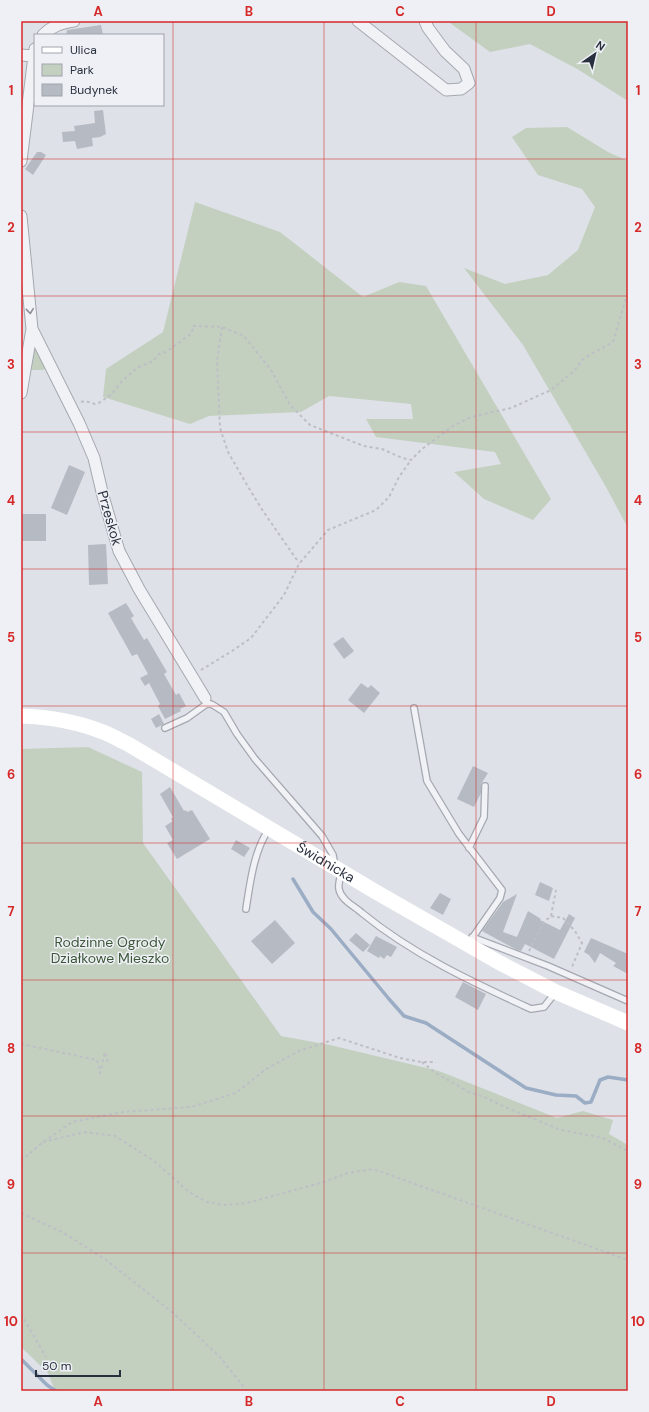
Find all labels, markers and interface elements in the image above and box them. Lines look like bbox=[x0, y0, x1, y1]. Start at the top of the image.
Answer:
text: A bbox=[93, 3, 103, 20]
text: B bbox=[245, 3, 253, 20]
text: C bbox=[395, 3, 405, 20]
text: D bbox=[546, 3, 556, 20]
legend bbox=[34, 34, 164, 106]
north arrow bbox=[575, 34, 615, 74]
text: N bbox=[593, 38, 608, 54]
text: Ulica bbox=[70, 42, 97, 58]
text: Park bbox=[70, 62, 94, 78]
text: 1 bbox=[9, 82, 13, 99]
text: Budynek bbox=[70, 82, 118, 98]
text: 1 bbox=[636, 82, 640, 99]
text: 2 bbox=[7, 219, 15, 236]
text: 2 bbox=[634, 219, 642, 236]
one-way arrow bbox=[25, 308, 34, 314]
text: 3 bbox=[7, 356, 15, 373]
text: 3 bbox=[634, 356, 642, 373]
street label: Przeskok bbox=[94, 488, 126, 548]
text: 4 bbox=[7, 492, 15, 509]
text: 4 bbox=[634, 492, 642, 509]
text: 5 bbox=[7, 629, 15, 646]
text: 5 bbox=[634, 629, 642, 646]
text: 6 bbox=[7, 766, 15, 783]
text: 6 bbox=[634, 766, 642, 783]
street label: Świdnicka bbox=[293, 838, 358, 886]
text: 7 bbox=[8, 903, 15, 920]
text: 7 bbox=[635, 903, 642, 920]
park label: Rodzinne Ogrody Działkowe Mieszko bbox=[51, 933, 169, 967]
text: 8 bbox=[7, 1040, 15, 1057]
text: 8 bbox=[634, 1040, 642, 1057]
text: 9 bbox=[7, 1176, 15, 1193]
text: 9 bbox=[634, 1176, 642, 1193]
text: 10 bbox=[4, 1313, 18, 1330]
text: 10 bbox=[631, 1313, 645, 1330]
scale bar bbox=[36, 1352, 120, 1378]
text: 50 m bbox=[42, 1358, 71, 1374]
text: A bbox=[93, 1393, 103, 1410]
text: B bbox=[245, 1393, 253, 1410]
text: C bbox=[395, 1393, 405, 1410]
text: D bbox=[546, 1393, 556, 1410]

